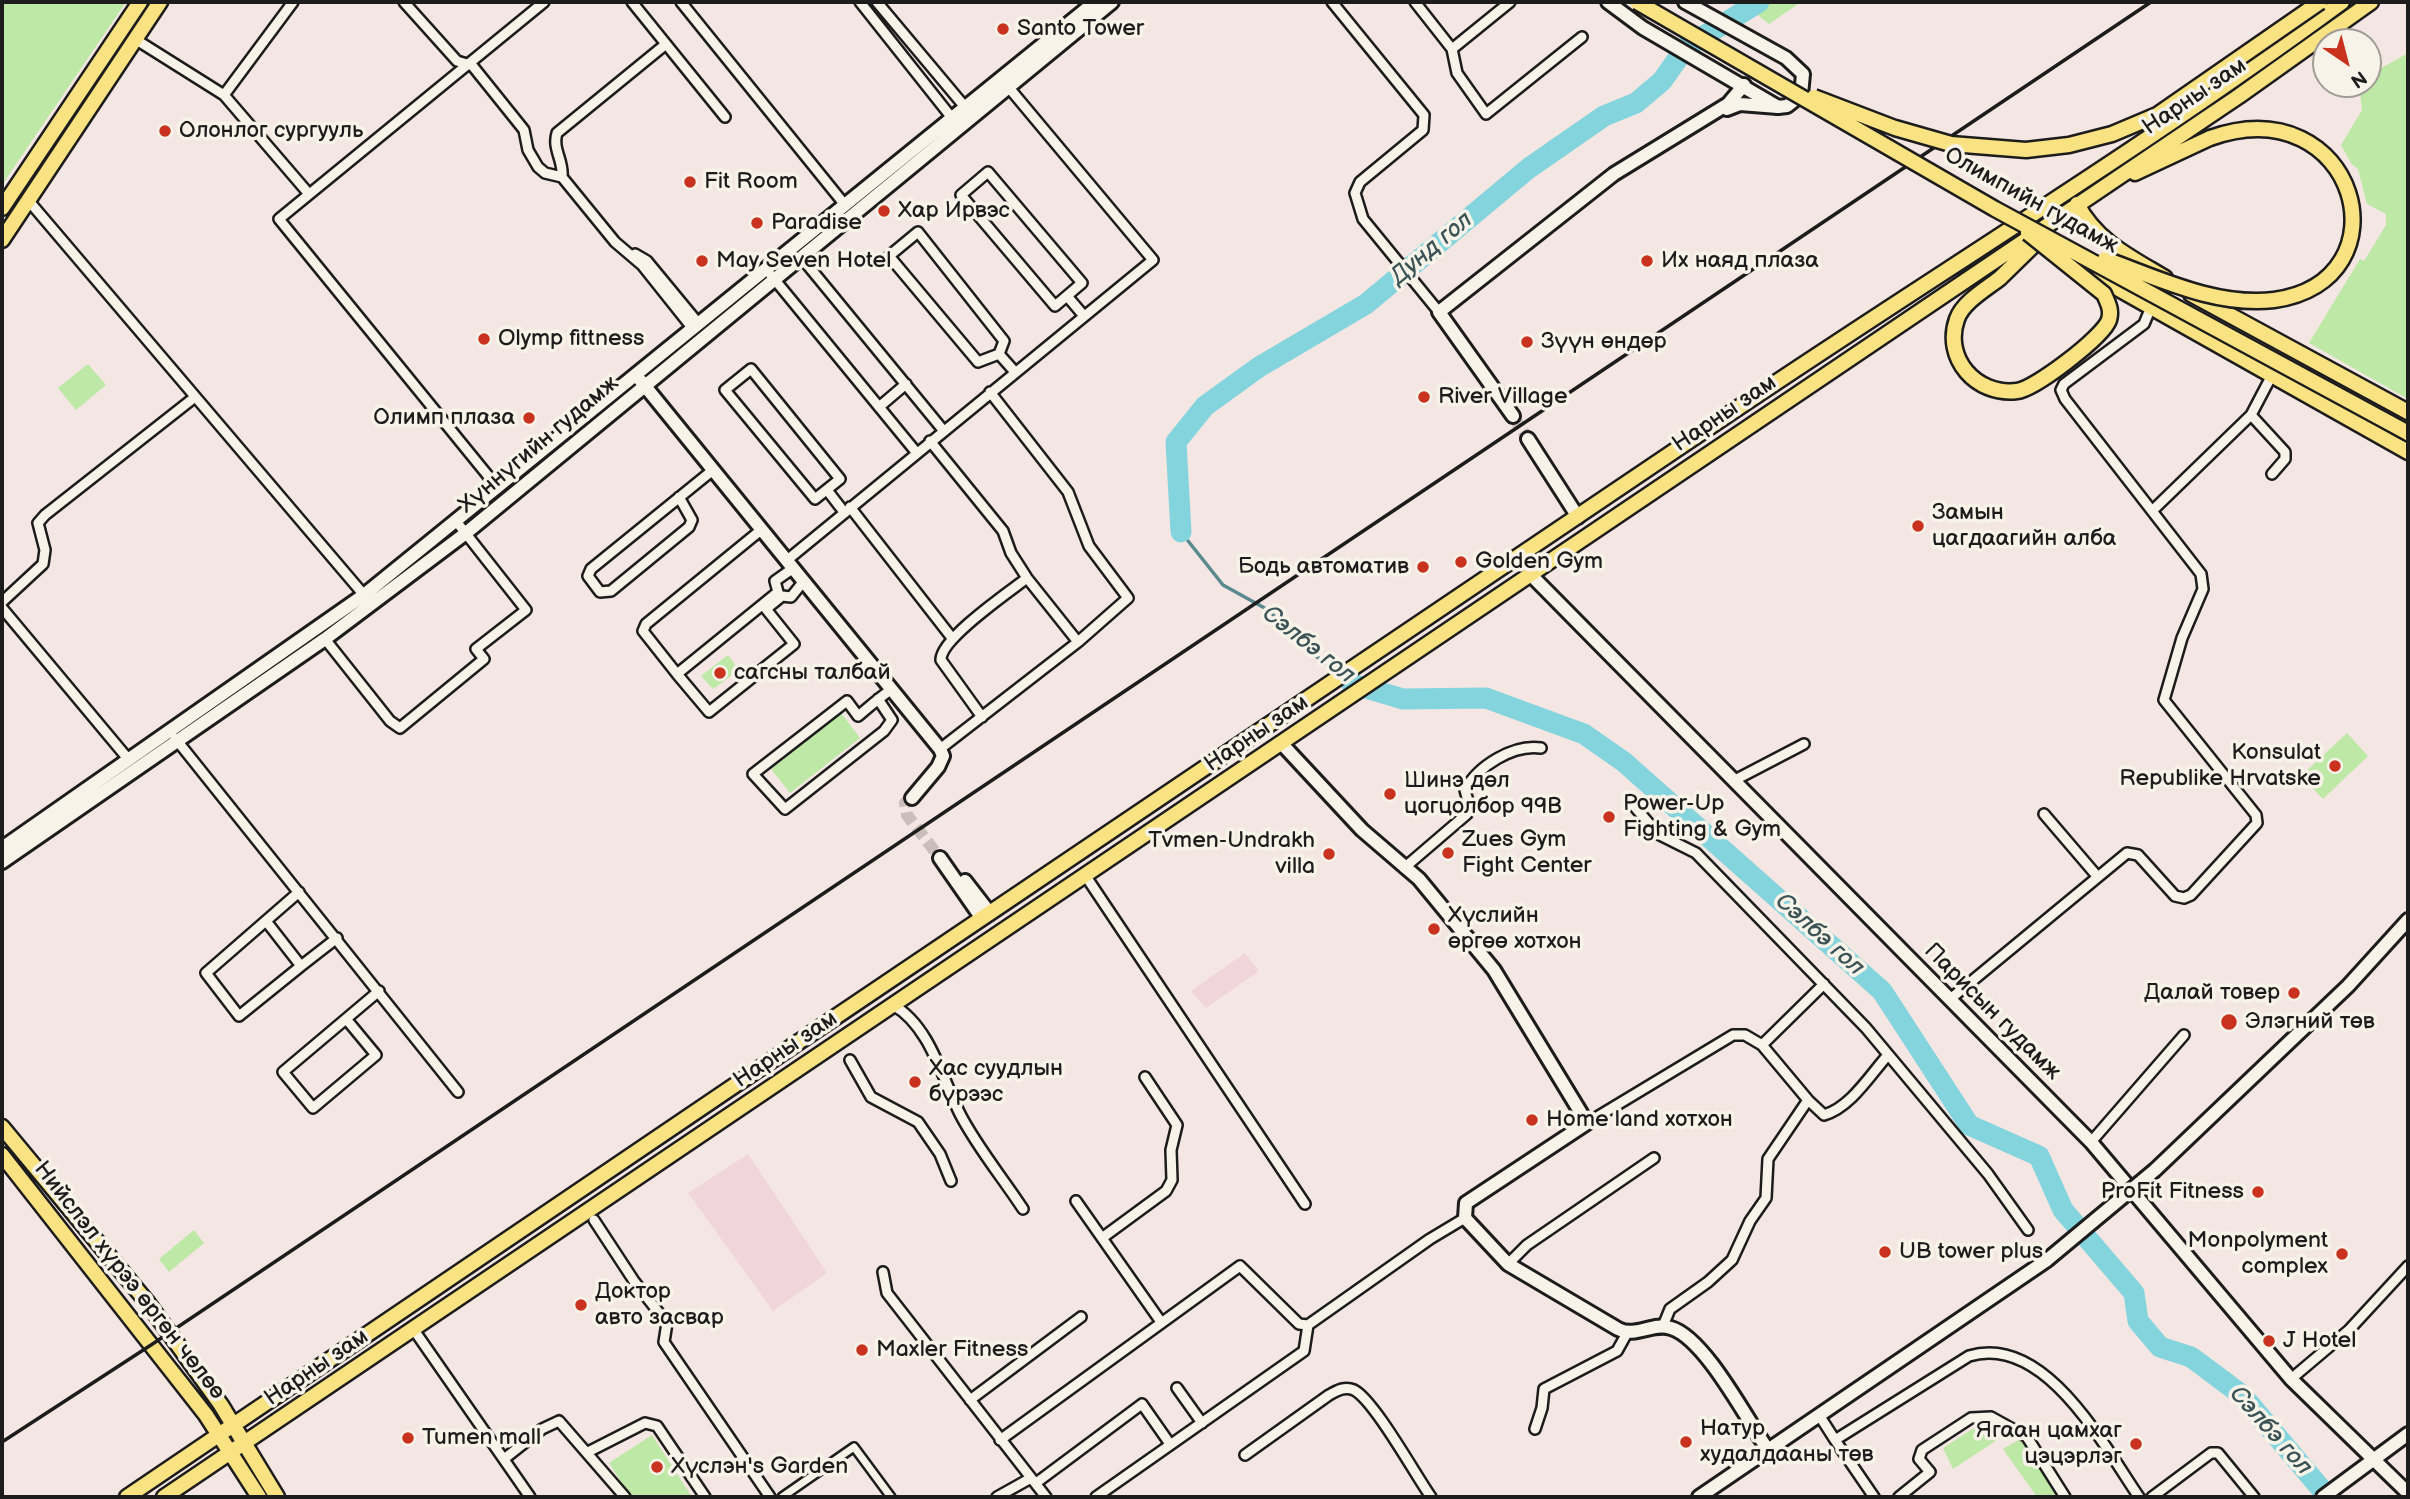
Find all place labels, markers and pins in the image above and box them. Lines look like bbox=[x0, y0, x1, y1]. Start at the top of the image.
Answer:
place label: Santo Tower bbox=[1017, 15, 1144, 43]
marker: Santo Tower bbox=[995, 21, 1011, 37]
place label: Олонлог сургууль bbox=[179, 117, 363, 145]
marker: Олонлог сургууль bbox=[157, 123, 173, 139]
place label: Fit Room bbox=[704, 168, 798, 196]
marker: Fit Room bbox=[682, 174, 698, 190]
place label: Хар Ирвэс bbox=[898, 197, 1010, 225]
marker: Хар Ирвэс bbox=[876, 203, 892, 219]
place label: Paradise bbox=[771, 209, 862, 237]
marker: Paradise bbox=[749, 215, 765, 231]
place label: May Seven Hotel bbox=[716, 247, 891, 275]
place label: Их наяд плаза bbox=[1661, 247, 1819, 275]
marker: May Seven Hotel bbox=[694, 253, 710, 269]
marker: Их наяд плаза bbox=[1639, 253, 1655, 269]
place label: Olymp fittness bbox=[498, 325, 644, 353]
place label: Зүүн өндөр bbox=[1541, 328, 1667, 356]
marker: Olymp fittness bbox=[476, 331, 492, 347]
marker: Зүүн өндөр bbox=[1519, 334, 1535, 350]
place label: River Village bbox=[1438, 383, 1568, 411]
marker: River Village bbox=[1416, 389, 1432, 405]
place label: Олимп плаза bbox=[373, 404, 515, 432]
marker: Олимп плаза bbox=[521, 410, 537, 426]
place label: Замын цагдаагийн алба bbox=[1932, 499, 2116, 553]
marker: Замын цагдаагийн алба bbox=[1910, 518, 1926, 534]
place label: Golden Gym bbox=[1475, 548, 1603, 576]
place label: Бодь автоматив bbox=[1238, 553, 1409, 581]
marker: Golden Gym bbox=[1453, 554, 1469, 570]
marker: Бодь автоматив bbox=[1415, 559, 1431, 575]
place label: сагсны талбай bbox=[734, 659, 891, 687]
marker: сагсны талбай bbox=[712, 665, 728, 681]
place label: Konsulat Republike Hrvatske bbox=[2119, 739, 2321, 793]
marker: Konsulat Republike Hrvatske bbox=[2327, 758, 2343, 774]
place label: Шинэ дөл цогцолбор 99В bbox=[1404, 767, 1562, 821]
marker: Шинэ дөл цогцолбор 99В bbox=[1382, 786, 1398, 802]
place label: Power-Up Fighting & Gym bbox=[1623, 790, 1781, 844]
marker: Power-Up Fighting & Gym bbox=[1601, 809, 1617, 825]
place label: Zues Gym Fight Center bbox=[1462, 826, 1592, 880]
place label: Tvmen-Undrakh villa bbox=[1148, 827, 1315, 881]
marker: Zues Gym Fight Center bbox=[1440, 845, 1456, 861]
marker: Tvmen-Undrakh villa bbox=[1321, 846, 1337, 862]
place label: Хүслийн өргөө хотхон bbox=[1448, 902, 1581, 956]
marker: Хүслийн өргөө хотхон bbox=[1426, 921, 1442, 937]
place label: Далай товер bbox=[2144, 979, 2280, 1007]
marker: Далай товер bbox=[2286, 985, 2302, 1001]
place label: Элэгний төв bbox=[2245, 1008, 2375, 1036]
marker: Элэгний төв bbox=[2219, 1012, 2239, 1032]
place label: Хас суудлын бүрээс bbox=[929, 1055, 1063, 1109]
marker: Хас суудлын бүрээс bbox=[907, 1074, 923, 1090]
place label: Home land хотхон bbox=[1546, 1106, 1733, 1134]
marker: Home land хотхон bbox=[1524, 1112, 1540, 1128]
place label: ProFit Fitness bbox=[2101, 1178, 2244, 1206]
marker: ProFit Fitness bbox=[2250, 1184, 2266, 1200]
place label: Monpolyment complex bbox=[2187, 1227, 2328, 1281]
place label: UB tower plus bbox=[1899, 1238, 2043, 1266]
marker: UB tower plus bbox=[1877, 1244, 1893, 1260]
marker: Monpolyment complex bbox=[2334, 1246, 2350, 1262]
place label: Доктор авто засвар bbox=[595, 1278, 724, 1332]
marker: Доктор авто засвар bbox=[573, 1297, 589, 1313]
place label: J Hotel bbox=[2283, 1327, 2356, 1355]
marker: J Hotel bbox=[2261, 1333, 2277, 1349]
place label: Maxler Fitness bbox=[876, 1336, 1028, 1364]
marker: Maxler Fitness bbox=[854, 1342, 870, 1358]
place label: Натур худалдааны төв bbox=[1700, 1415, 1874, 1469]
place label: Ягаан цамхаг цэцэрлэг bbox=[1976, 1417, 2122, 1471]
place label: Tumen mall bbox=[422, 1424, 541, 1452]
marker: Tumen mall bbox=[400, 1430, 416, 1446]
marker: Натур худалдааны төв bbox=[1678, 1434, 1694, 1450]
marker: Ягаан цамхаг цэцэрлэг bbox=[2128, 1436, 2144, 1452]
place label: Хүслэн's Garden bbox=[671, 1453, 848, 1481]
marker: Хүслэн's Garden bbox=[649, 1459, 665, 1475]

